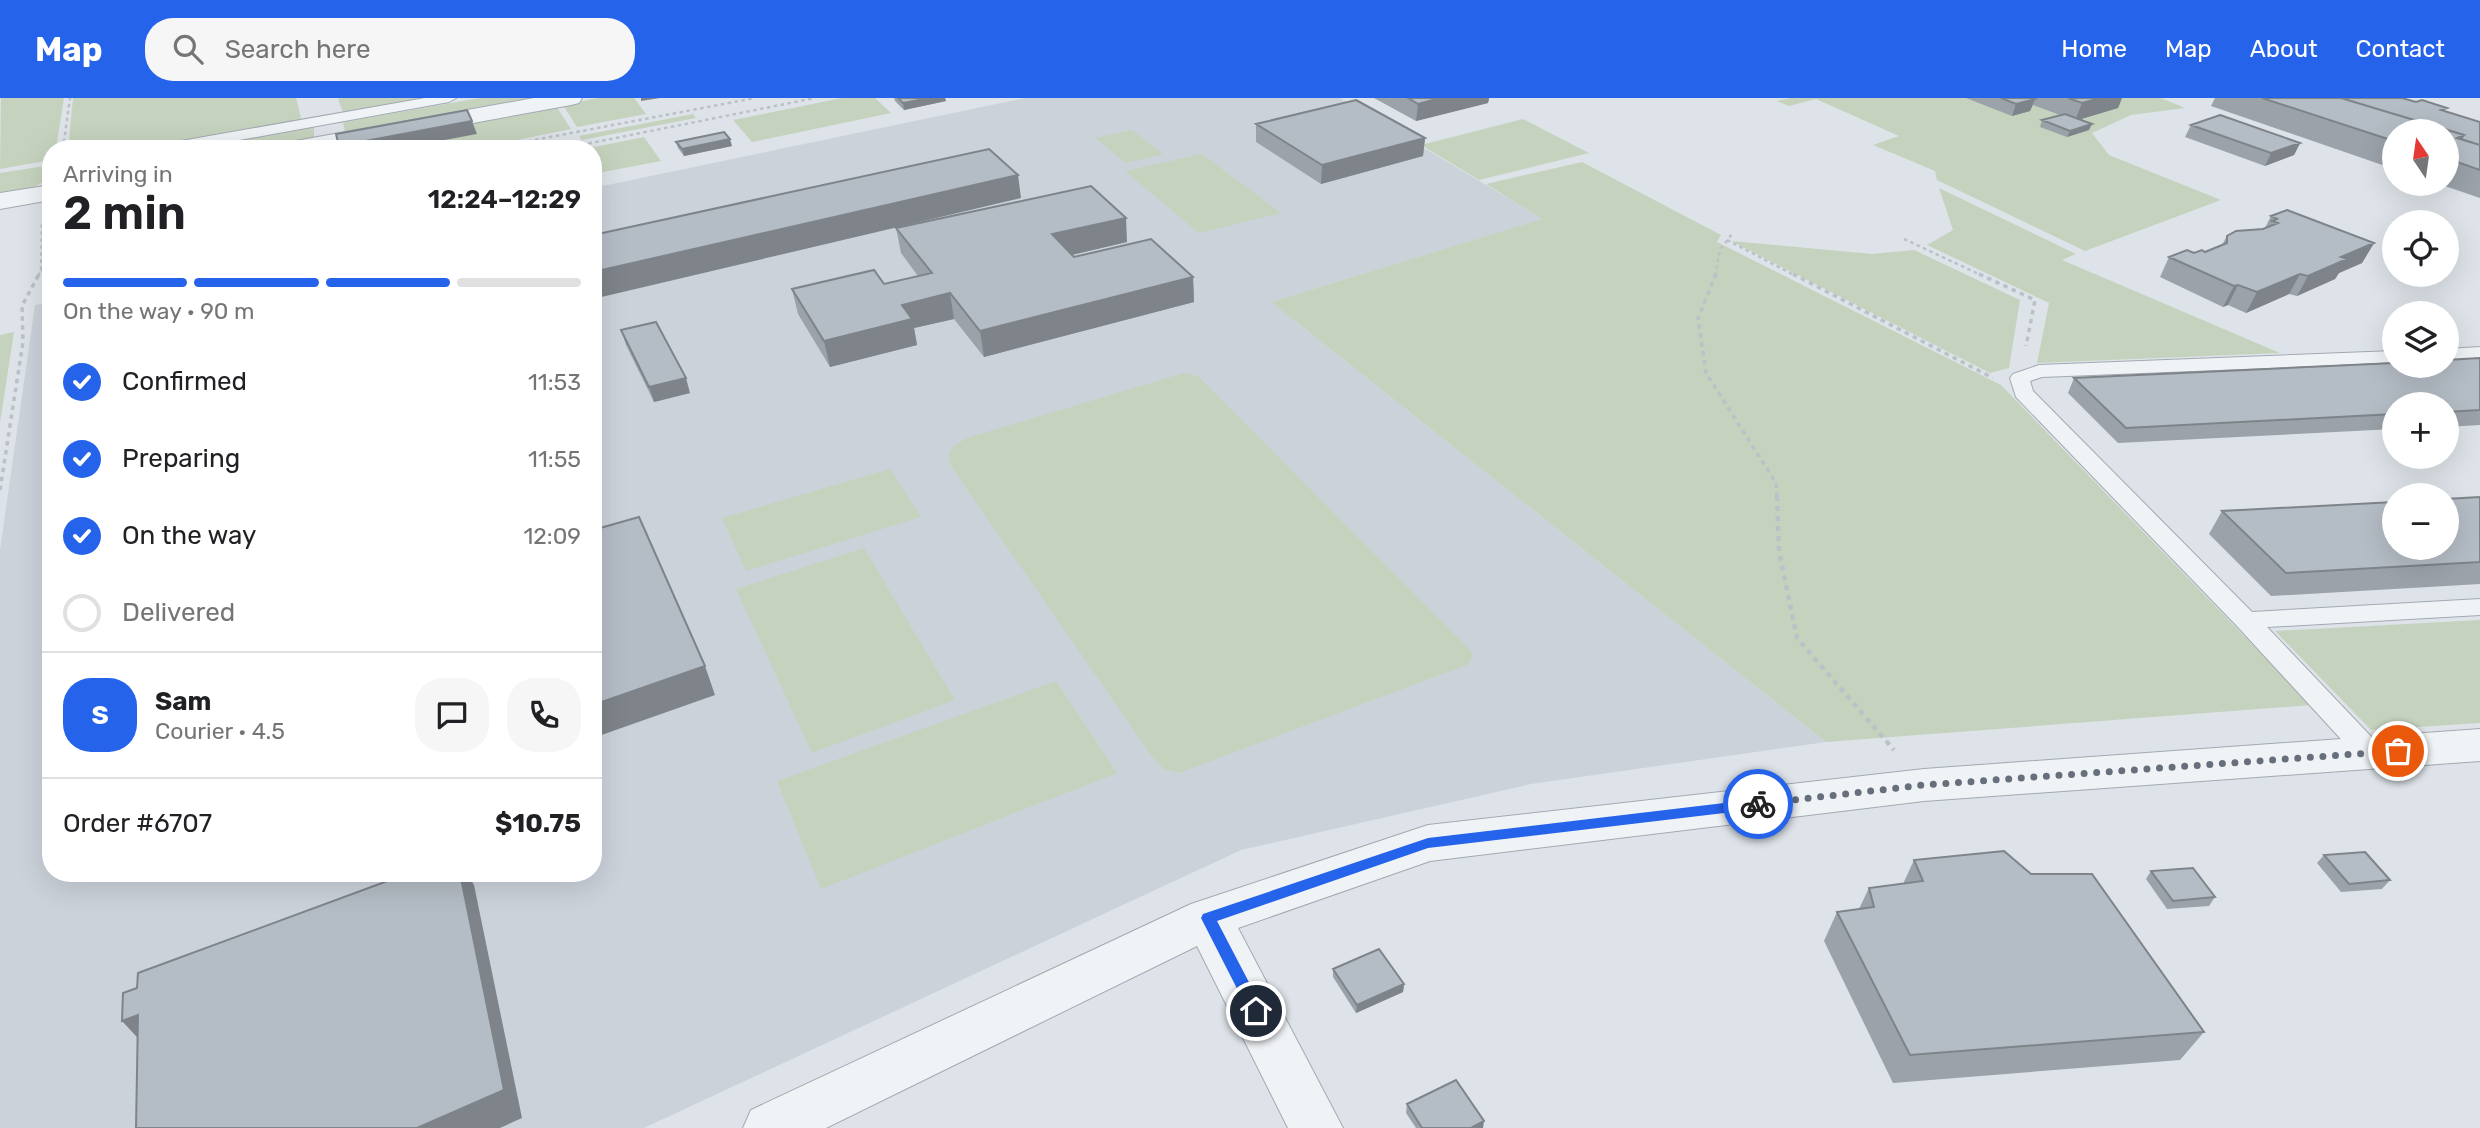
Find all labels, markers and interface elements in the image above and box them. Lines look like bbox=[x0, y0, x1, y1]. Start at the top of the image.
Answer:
search box bbox=[145, 18, 635, 81]
text: Map bbox=[35, 30, 103, 69]
icon: search bbox=[169, 30, 207, 68]
text: Search here bbox=[225, 34, 370, 65]
text: Home bbox=[2061, 35, 2127, 63]
text: Map bbox=[2165, 35, 2212, 63]
text: About bbox=[2250, 35, 2318, 63]
text: Contact bbox=[2356, 35, 2445, 63]
north arrow bbox=[2382, 119, 2459, 196]
map controls bbox=[2382, 119, 2459, 560]
text: Arriving in bbox=[63, 160, 173, 188]
text: 12:24–12:29 bbox=[428, 184, 581, 215]
text: 2 min bbox=[63, 186, 186, 241]
button: locate bbox=[2382, 210, 2459, 287]
text: On the way · 90 m bbox=[63, 297, 254, 325]
button: layers bbox=[2382, 301, 2459, 378]
icon: check bbox=[63, 363, 101, 401]
text: Confirmed bbox=[122, 366, 247, 397]
text: 11:53 bbox=[528, 368, 581, 396]
button: + bbox=[2382, 392, 2459, 469]
icon: check bbox=[63, 440, 101, 478]
text: Preparing bbox=[122, 443, 240, 474]
text: 11:55 bbox=[528, 445, 581, 473]
button: − bbox=[2382, 483, 2459, 560]
icon: check bbox=[63, 517, 101, 555]
text: On the way bbox=[122, 520, 256, 551]
text: 12:09 bbox=[524, 522, 581, 550]
text: Delivered bbox=[122, 597, 235, 628]
button: chat bbox=[415, 678, 489, 752]
button: phone bbox=[507, 678, 581, 752]
text: Sam bbox=[155, 686, 211, 717]
text: S bbox=[91, 700, 109, 731]
text: Courier · 4.5 bbox=[155, 717, 285, 745]
pin bbox=[2368, 721, 2428, 781]
icon: bag bbox=[2379, 732, 2417, 770]
courier bbox=[1723, 769, 1793, 839]
icon: bike bbox=[1739, 785, 1777, 823]
text: Order #6707 bbox=[63, 808, 212, 839]
text: $10.75 bbox=[495, 808, 581, 839]
pin bbox=[1226, 981, 1286, 1041]
icon: home bbox=[1237, 992, 1275, 1030]

